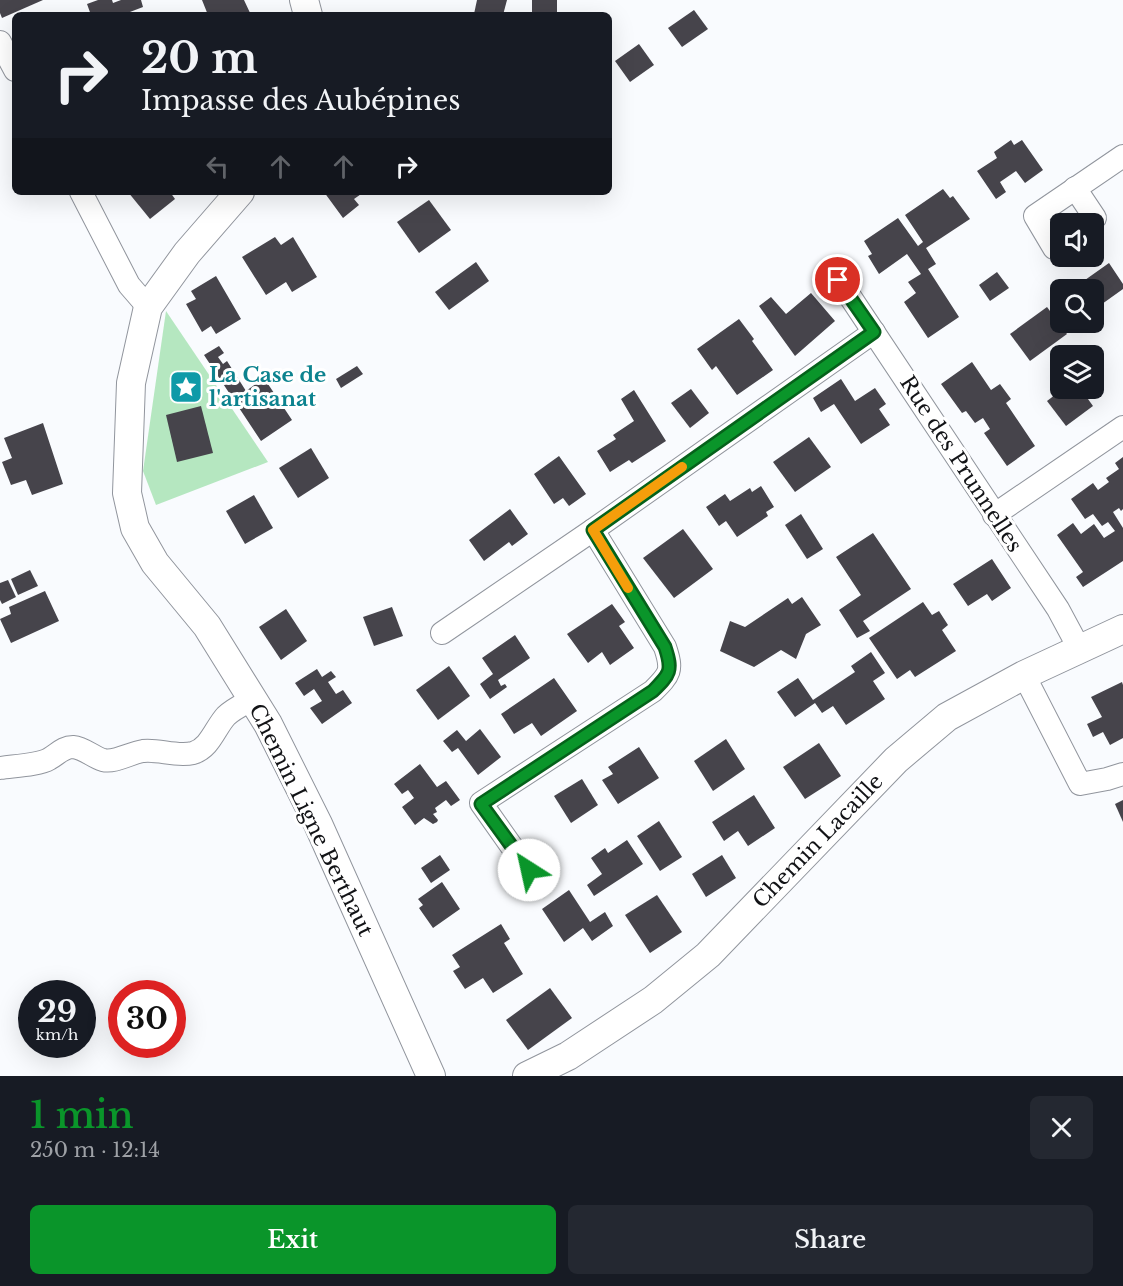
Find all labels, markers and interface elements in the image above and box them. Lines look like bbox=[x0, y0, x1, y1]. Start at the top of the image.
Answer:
text: 20 m bbox=[141, 32, 258, 84]
icon: right bbox=[42, 36, 120, 114]
text: Impasse des Aubépines bbox=[141, 84, 460, 117]
icon: left bbox=[201, 150, 234, 183]
icon: ahead bbox=[264, 150, 297, 183]
icon: ahead bbox=[327, 150, 360, 183]
icon: right bbox=[390, 150, 423, 183]
map controls bbox=[1050, 213, 1104, 399]
button: sound bbox=[1050, 213, 1104, 267]
pin bbox=[812, 254, 863, 305]
icon: arrive bbox=[821, 263, 854, 296]
button: search bbox=[1050, 279, 1104, 333]
button: layers bbox=[1050, 345, 1104, 399]
place label: La Case de l'artisanat bbox=[209, 362, 326, 412]
place icon: La Case de l'artisanat bbox=[168, 369, 204, 405]
street label: Rue des Prunnelles bbox=[894, 371, 1028, 557]
street label: Chemin Ligne Berthaut bbox=[243, 700, 379, 940]
street label: Chemin Lacaille bbox=[747, 769, 889, 913]
position arrow bbox=[497, 838, 561, 902]
speed limit sign: 30 bbox=[108, 980, 186, 1058]
text: 29 bbox=[37, 993, 77, 1030]
text: km/h bbox=[36, 1025, 78, 1044]
text: 1 min bbox=[30, 1093, 134, 1138]
button: close bbox=[1030, 1096, 1093, 1159]
text: 250 m · 12:14 bbox=[30, 1138, 160, 1162]
button: Exit bbox=[30, 1205, 556, 1274]
button: Share bbox=[568, 1205, 1093, 1274]

